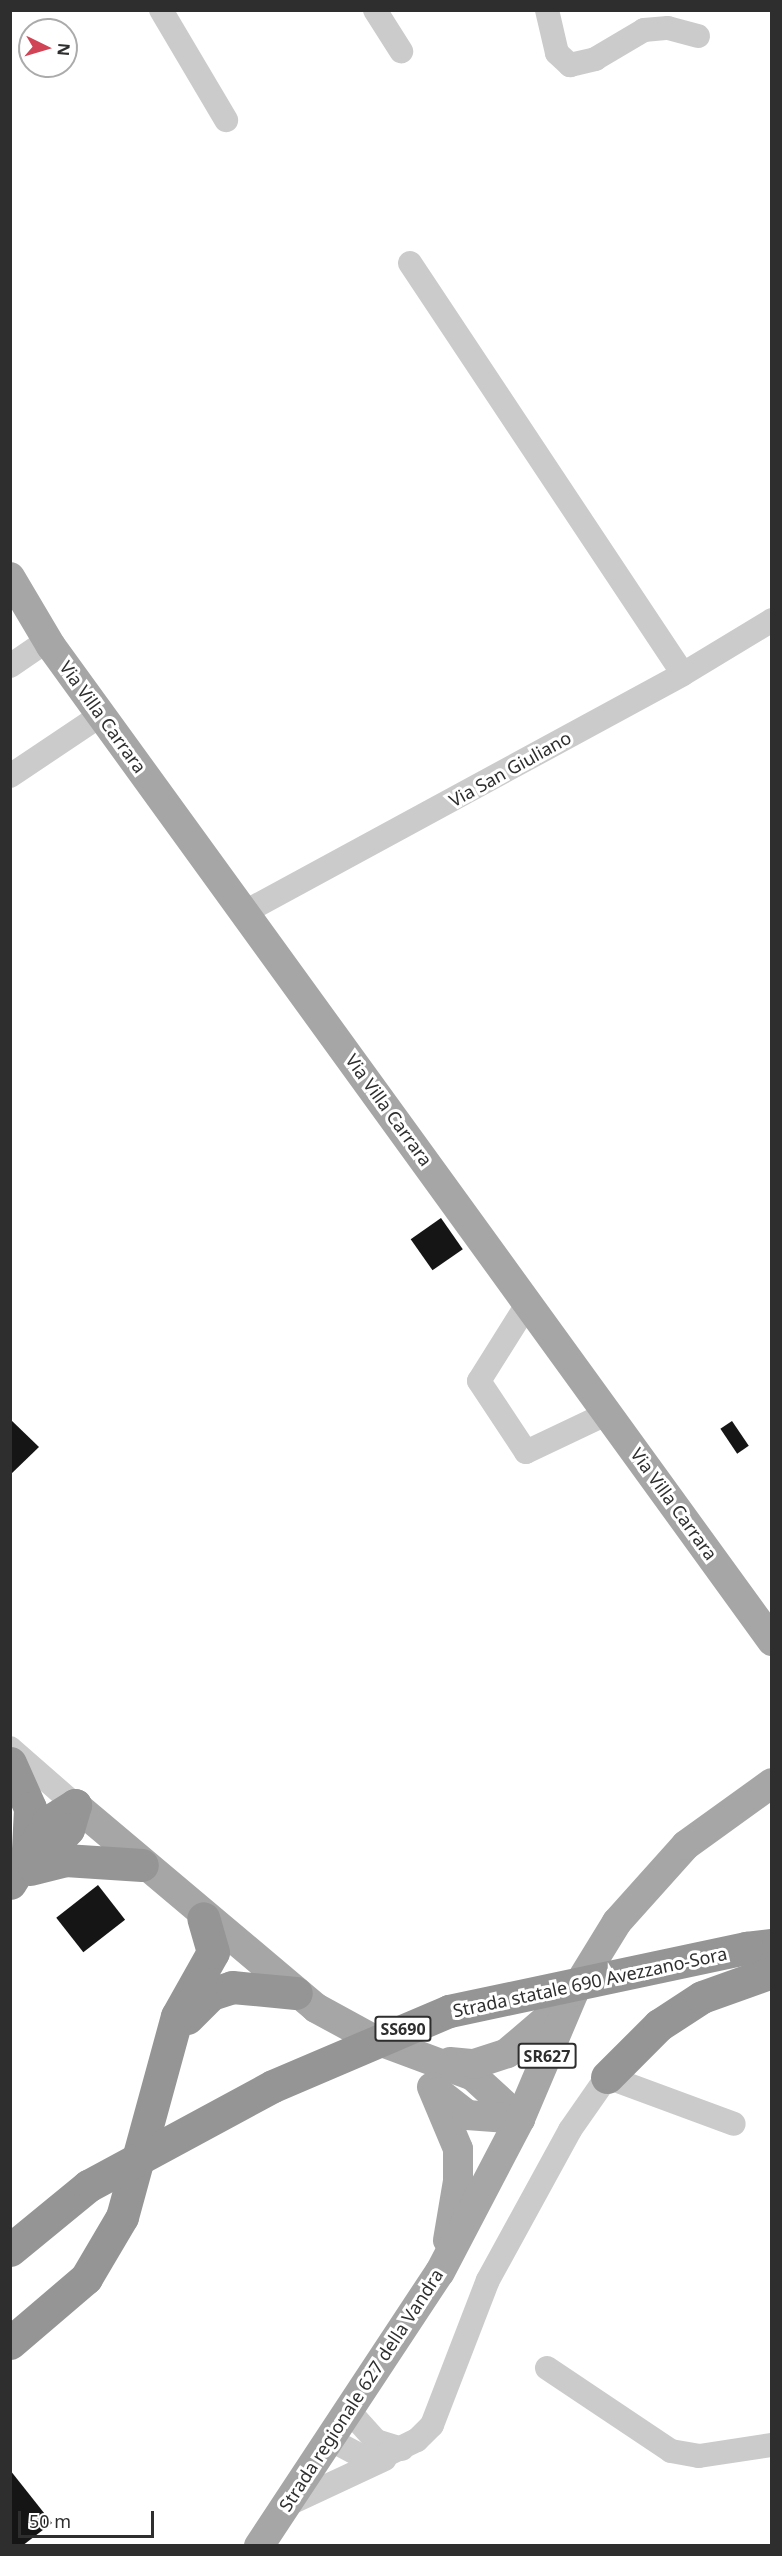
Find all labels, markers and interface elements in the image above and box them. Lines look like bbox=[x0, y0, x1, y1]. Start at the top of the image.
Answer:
north arrow bbox=[18, 18, 78, 78]
text: N bbox=[52, 42, 75, 57]
street label: Via Villa Carrara bbox=[55, 657, 151, 777]
street label: Via San Giuliano bbox=[445, 727, 575, 811]
street label: Via Villa Carrara bbox=[341, 1050, 437, 1170]
street label: Via Villa Carrara bbox=[626, 1444, 722, 1564]
street label: Strada statale 690 Avezzano-Sora bbox=[451, 1942, 729, 2022]
road number: SS690 bbox=[373, 2016, 433, 2042]
road number: SR627 bbox=[517, 2043, 577, 2069]
street label: Strada regionale 627 della Vandra bbox=[274, 2265, 448, 2515]
scale bar bbox=[21, 2499, 158, 2537]
text: 50 m bbox=[29, 2509, 71, 2533]

